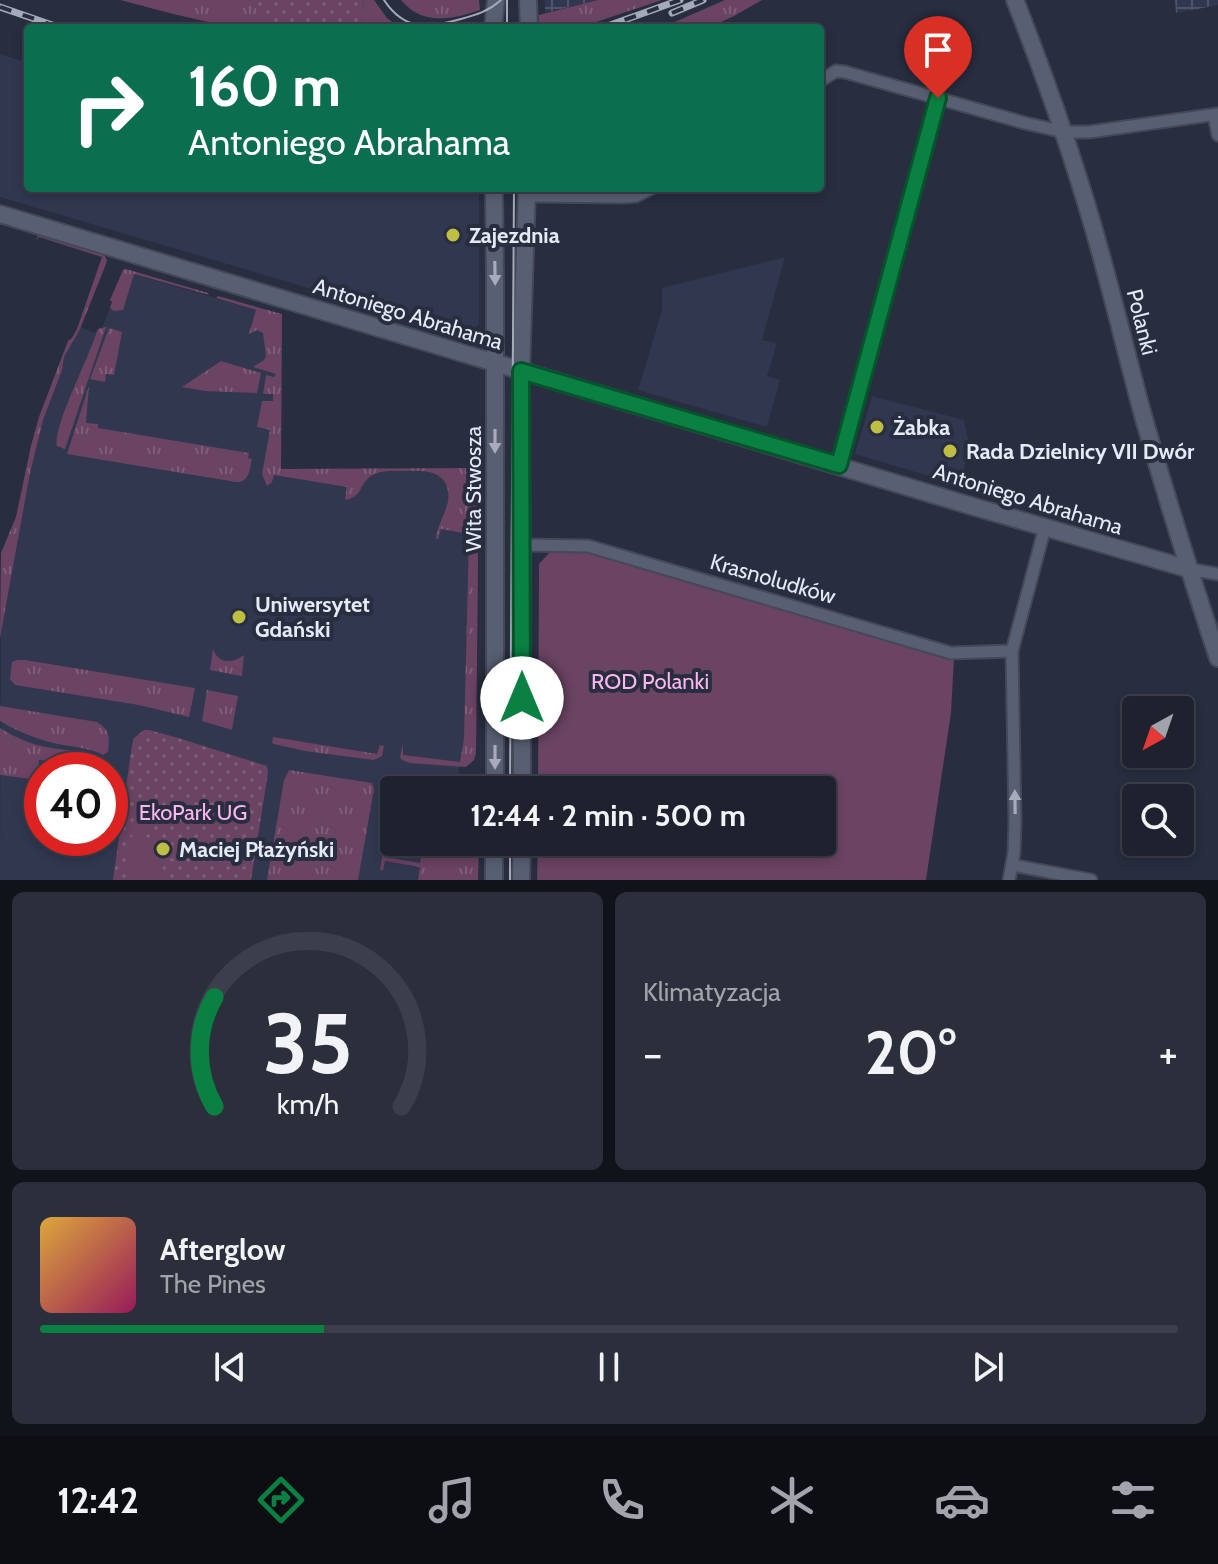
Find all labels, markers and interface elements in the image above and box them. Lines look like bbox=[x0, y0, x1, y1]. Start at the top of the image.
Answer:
pin bbox=[904, 16, 972, 98]
icon: arrive bbox=[916, 28, 960, 72]
text: 160 m bbox=[188, 52, 341, 120]
icon: right bbox=[56, 56, 160, 160]
text: Antoniego Abrahama bbox=[188, 120, 510, 164]
place label: Zajezdnia bbox=[469, 222, 560, 249]
marker: Zajezdnia bbox=[444, 226, 462, 244]
one-way arrow bbox=[489, 261, 501, 286]
street label: Antoniego Abrahama bbox=[310, 272, 506, 356]
street label: Polanki bbox=[1121, 286, 1163, 358]
place label: Żabka bbox=[893, 414, 950, 441]
marker: Żabka bbox=[868, 418, 886, 436]
street label: Wita Stwosza bbox=[460, 425, 487, 552]
one-way arrow bbox=[489, 429, 501, 454]
place label: Rada Dzielnicy VII Dwór bbox=[966, 438, 1195, 465]
marker: Rada Dzielnicy VII Dwór bbox=[941, 442, 959, 460]
street label: Antoniego Abrahama bbox=[930, 457, 1126, 541]
street label: Krasnoludków bbox=[707, 548, 839, 610]
place label: Uniwersytet Gdański bbox=[255, 591, 370, 643]
marker: Uniwersytet Gdański bbox=[230, 608, 248, 626]
position arrow bbox=[480, 656, 564, 740]
park label: ROD Polanki bbox=[591, 668, 709, 695]
north arrow bbox=[1122, 696, 1194, 768]
map controls bbox=[1122, 696, 1194, 856]
one-way arrow bbox=[489, 745, 501, 770]
speed limit sign: 40 bbox=[24, 752, 128, 856]
button: search bbox=[1122, 784, 1194, 856]
one-way arrow bbox=[1009, 789, 1021, 814]
text: 12:44 · 2 min · 500 m bbox=[470, 797, 746, 834]
park label: EkoPark UG bbox=[139, 799, 247, 826]
place label: Maciej Płażyński bbox=[179, 836, 334, 863]
marker: Maciej Płażyński bbox=[154, 840, 172, 858]
text: Klimatyzacja bbox=[643, 976, 781, 1008]
text: 35 bbox=[263, 993, 352, 1094]
text: 20° bbox=[865, 1016, 956, 1089]
text: − bbox=[643, 1027, 662, 1080]
text: + bbox=[1159, 1027, 1178, 1080]
text: km/h bbox=[276, 1086, 339, 1121]
text: Afterglow bbox=[160, 1231, 286, 1268]
text: The Pines bbox=[160, 1268, 266, 1300]
icon: previous bbox=[208, 1345, 252, 1389]
icon: pause bbox=[587, 1345, 631, 1389]
icon: next bbox=[966, 1345, 1010, 1389]
icon: directions bbox=[253, 1472, 309, 1528]
icon: music bbox=[424, 1472, 480, 1528]
icon: phone bbox=[594, 1472, 650, 1528]
icon: climate bbox=[764, 1472, 820, 1528]
icon: car bbox=[934, 1472, 990, 1528]
icon: filters bbox=[1105, 1472, 1161, 1528]
text: 12:42 bbox=[57, 1478, 139, 1522]

